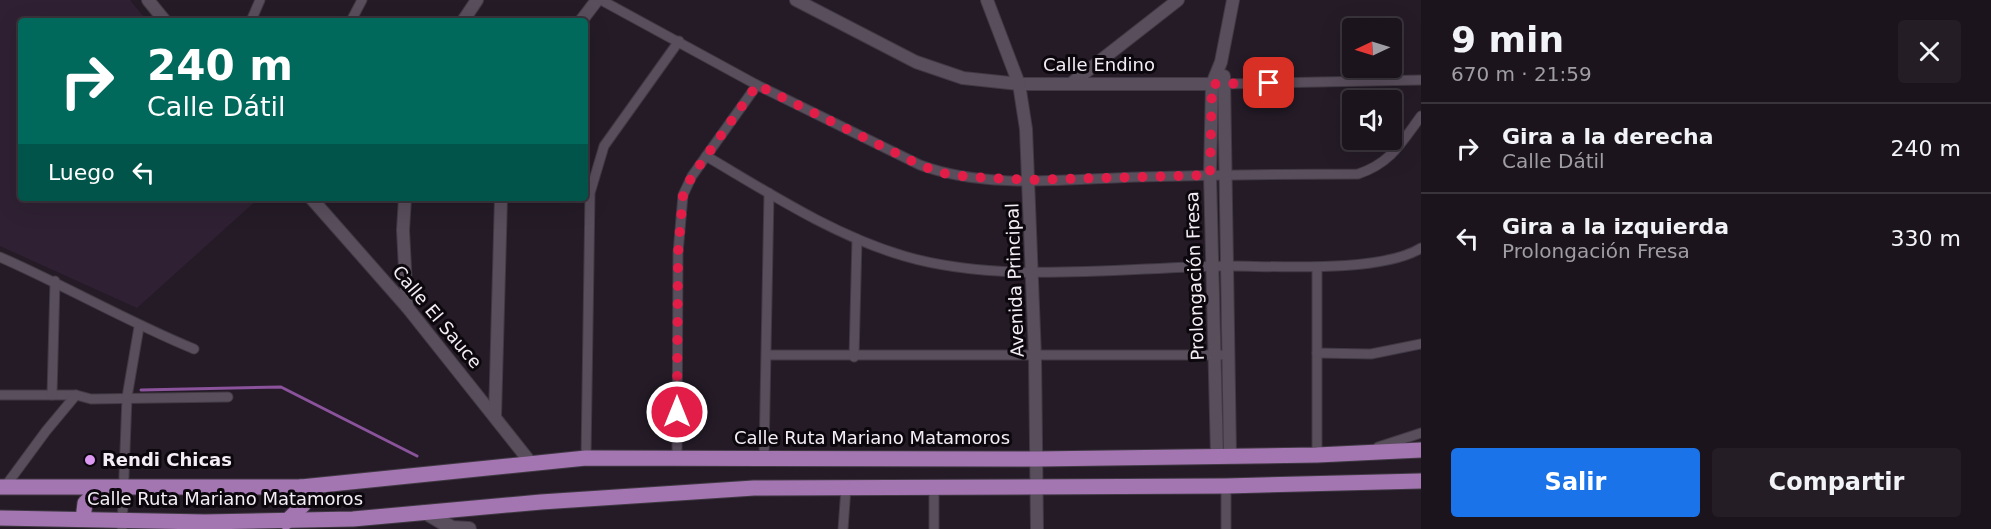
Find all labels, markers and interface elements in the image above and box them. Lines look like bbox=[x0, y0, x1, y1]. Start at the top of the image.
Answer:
north arrow bbox=[1342, 18, 1402, 78]
map controls bbox=[1342, 18, 1402, 150]
text: 9 min bbox=[1451, 19, 1564, 60]
button: close bbox=[1898, 20, 1961, 83]
text: 240 m bbox=[147, 41, 293, 90]
icon: right bbox=[48, 42, 126, 120]
street label: Calle Endino bbox=[1043, 54, 1155, 75]
pin bbox=[1243, 57, 1294, 108]
text: 670 m · 21:59 bbox=[1451, 62, 1592, 86]
icon: arrive bbox=[1252, 66, 1285, 99]
button: sound bbox=[1342, 90, 1402, 150]
text: Calle Dátil bbox=[147, 91, 286, 122]
text: Gira a la derecha bbox=[1502, 124, 1714, 149]
icon: right bbox=[1451, 132, 1484, 165]
text: 240 m bbox=[1891, 136, 1961, 161]
text: Calle Dátil bbox=[1502, 149, 1605, 173]
icon: left bbox=[127, 156, 160, 189]
text: Luego bbox=[48, 160, 115, 185]
street label: Prolongación Fresa bbox=[1181, 191, 1208, 361]
street label: Avenida Principal bbox=[1001, 203, 1028, 357]
text: Gira a la izquierda bbox=[1502, 214, 1729, 239]
icon: left bbox=[1451, 222, 1484, 255]
text: 330 m bbox=[1891, 226, 1961, 251]
text: Prolongación Fresa bbox=[1502, 239, 1690, 263]
street label: Calle El Sauce bbox=[388, 261, 486, 372]
position arrow bbox=[645, 380, 709, 444]
street label: Calle Ruta Mariano Matamoros bbox=[734, 427, 1010, 448]
button: Salir bbox=[1451, 448, 1700, 517]
button: Compartir bbox=[1712, 448, 1961, 517]
place label: Rendi Chicas bbox=[102, 449, 232, 470]
marker: Rendi Chicas bbox=[83, 453, 97, 467]
street label: Calle Ruta Mariano Matamoros bbox=[87, 488, 363, 509]

